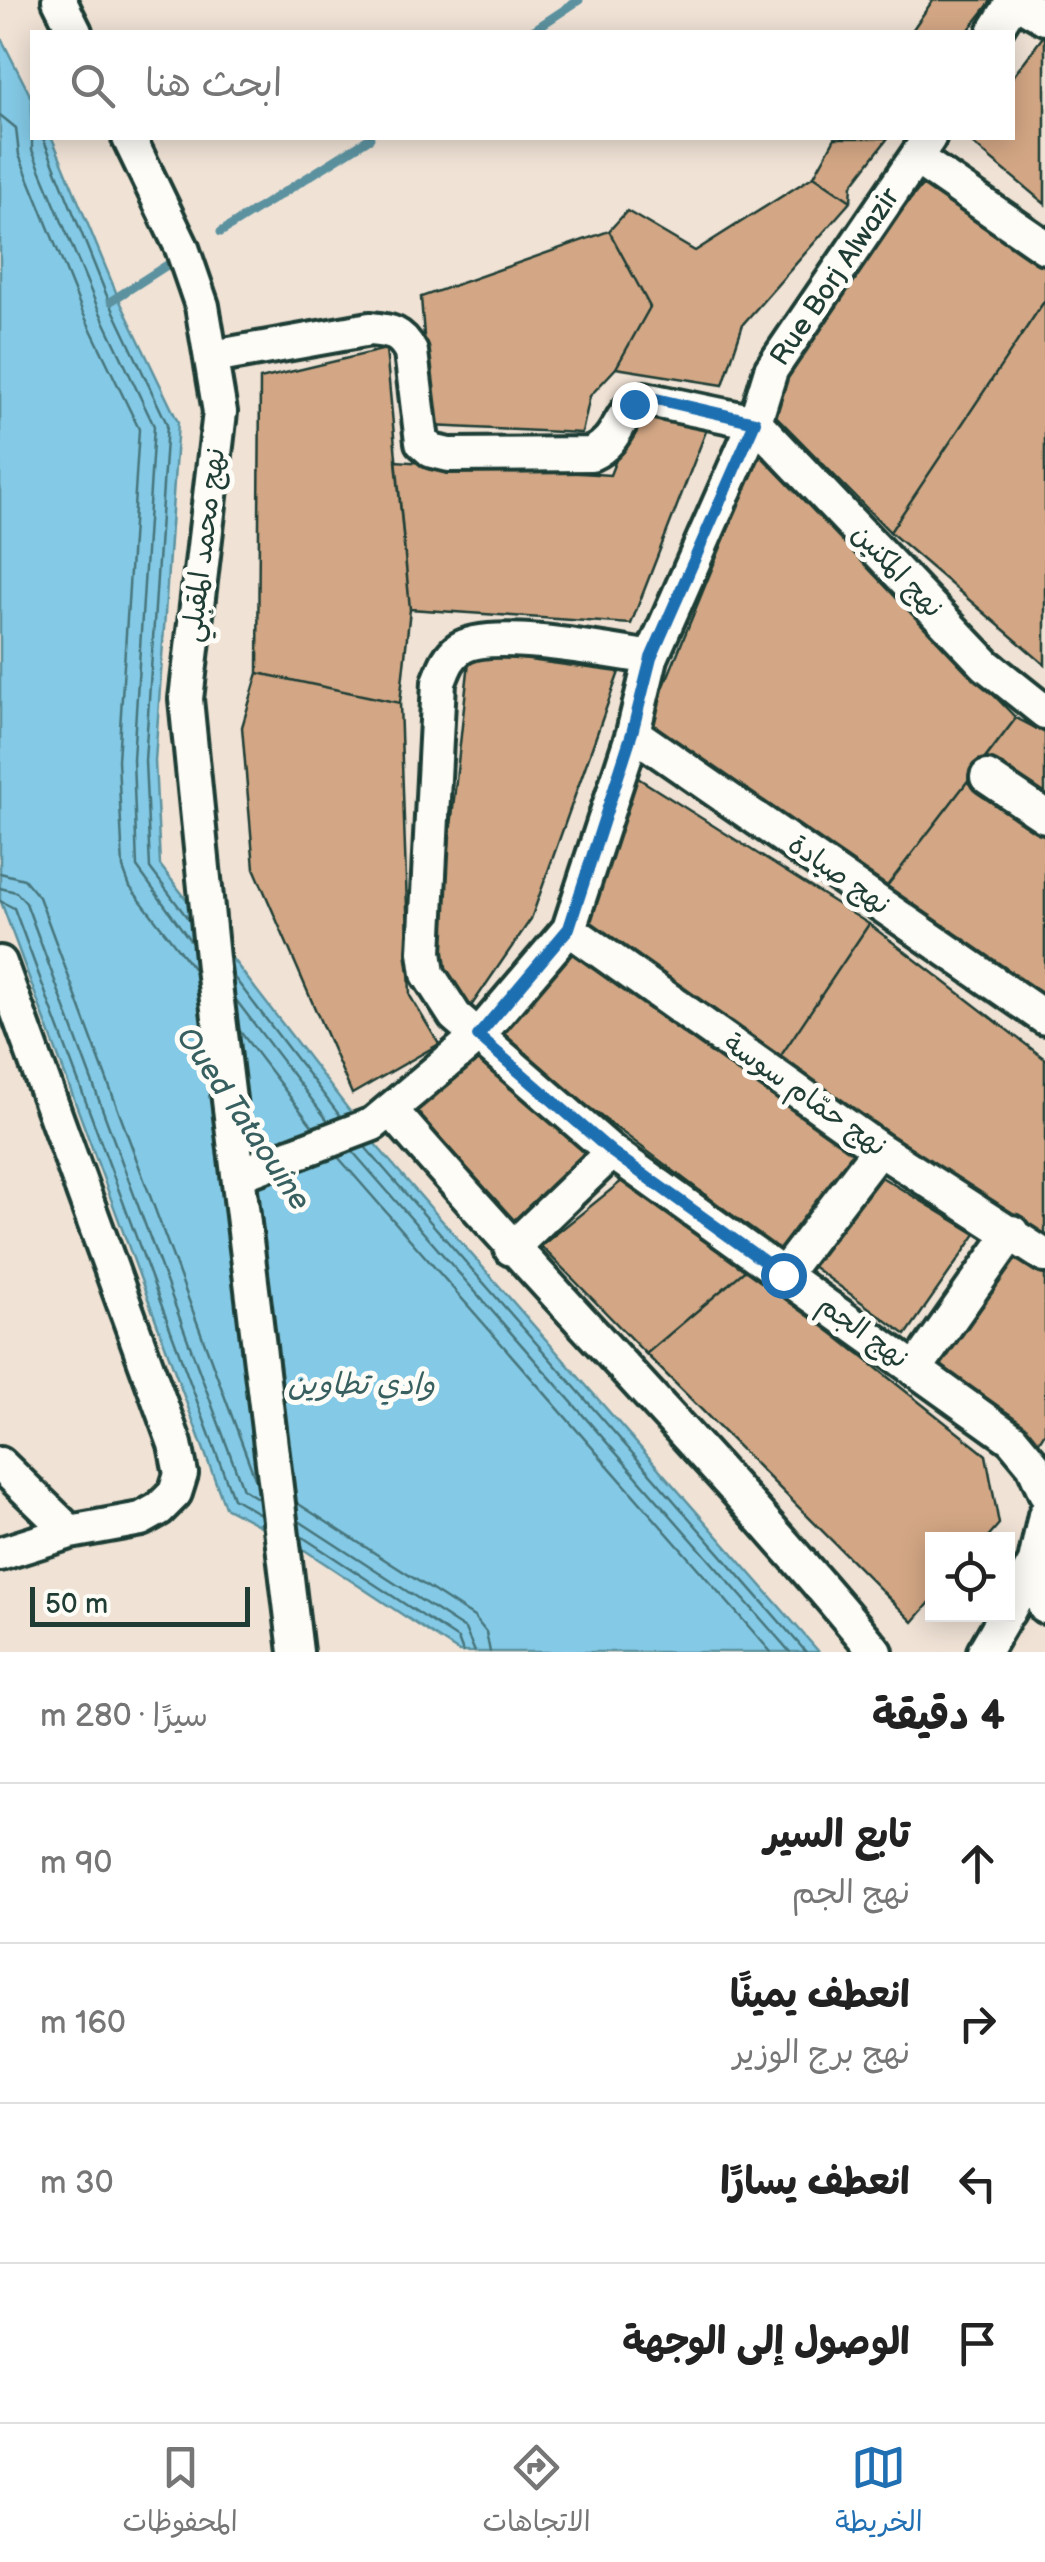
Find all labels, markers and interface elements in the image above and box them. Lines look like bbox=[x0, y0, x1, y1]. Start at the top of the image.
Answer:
search box bbox=[30, 30, 1015, 140]
icon: search bbox=[65, 58, 120, 113]
text: ابحث هنا bbox=[145, 62, 282, 107]
street label: Rue Borj Alwazir bbox=[763, 181, 907, 372]
route end bbox=[612, 382, 658, 428]
street label: نهج محمد المقبلي bbox=[176, 446, 239, 645]
street label: نهج المكنين bbox=[844, 517, 950, 625]
street label: نهج صيادة bbox=[781, 828, 896, 923]
water label: Oued Tataouine bbox=[168, 1020, 318, 1218]
street label: نهج حمّام سوسة bbox=[715, 1027, 893, 1167]
route start bbox=[761, 1253, 807, 1299]
street label: نهج الجم bbox=[809, 1288, 915, 1379]
water label: وادي تطاوين bbox=[287, 1367, 435, 1405]
map controls bbox=[925, 1532, 1015, 1622]
button: locate bbox=[925, 1532, 1015, 1622]
scale bar bbox=[30, 1582, 250, 1626]
text: 50 m bbox=[45, 1588, 108, 1621]
text: 4 دقيقة bbox=[872, 1691, 1005, 1742]
text: سيرًا · 280 m bbox=[40, 1697, 208, 1736]
text: تابع السير bbox=[764, 1813, 910, 1858]
icon: ahead bbox=[950, 1836, 1005, 1891]
text: 90 m bbox=[40, 1844, 112, 1883]
text: نهج الجم bbox=[792, 1874, 910, 1913]
text: انعطف يمينًا bbox=[730, 1973, 910, 2018]
icon: right bbox=[950, 1996, 1005, 2051]
text: 160 m bbox=[40, 2004, 126, 2043]
text: نهج برج الوزير bbox=[733, 2034, 910, 2073]
icon: left bbox=[950, 2156, 1005, 2211]
text: انعطف يسارًا bbox=[720, 2160, 910, 2205]
text: 30 m bbox=[40, 2164, 114, 2203]
icon: arrive bbox=[950, 2316, 1005, 2371]
text: الوصول إلى الوجهة bbox=[622, 2320, 910, 2365]
tab: المحفوظات bbox=[122, 2440, 238, 2546]
tab: الاتجاهات bbox=[482, 2440, 591, 2546]
tab: الخريطة bbox=[835, 2440, 923, 2546]

